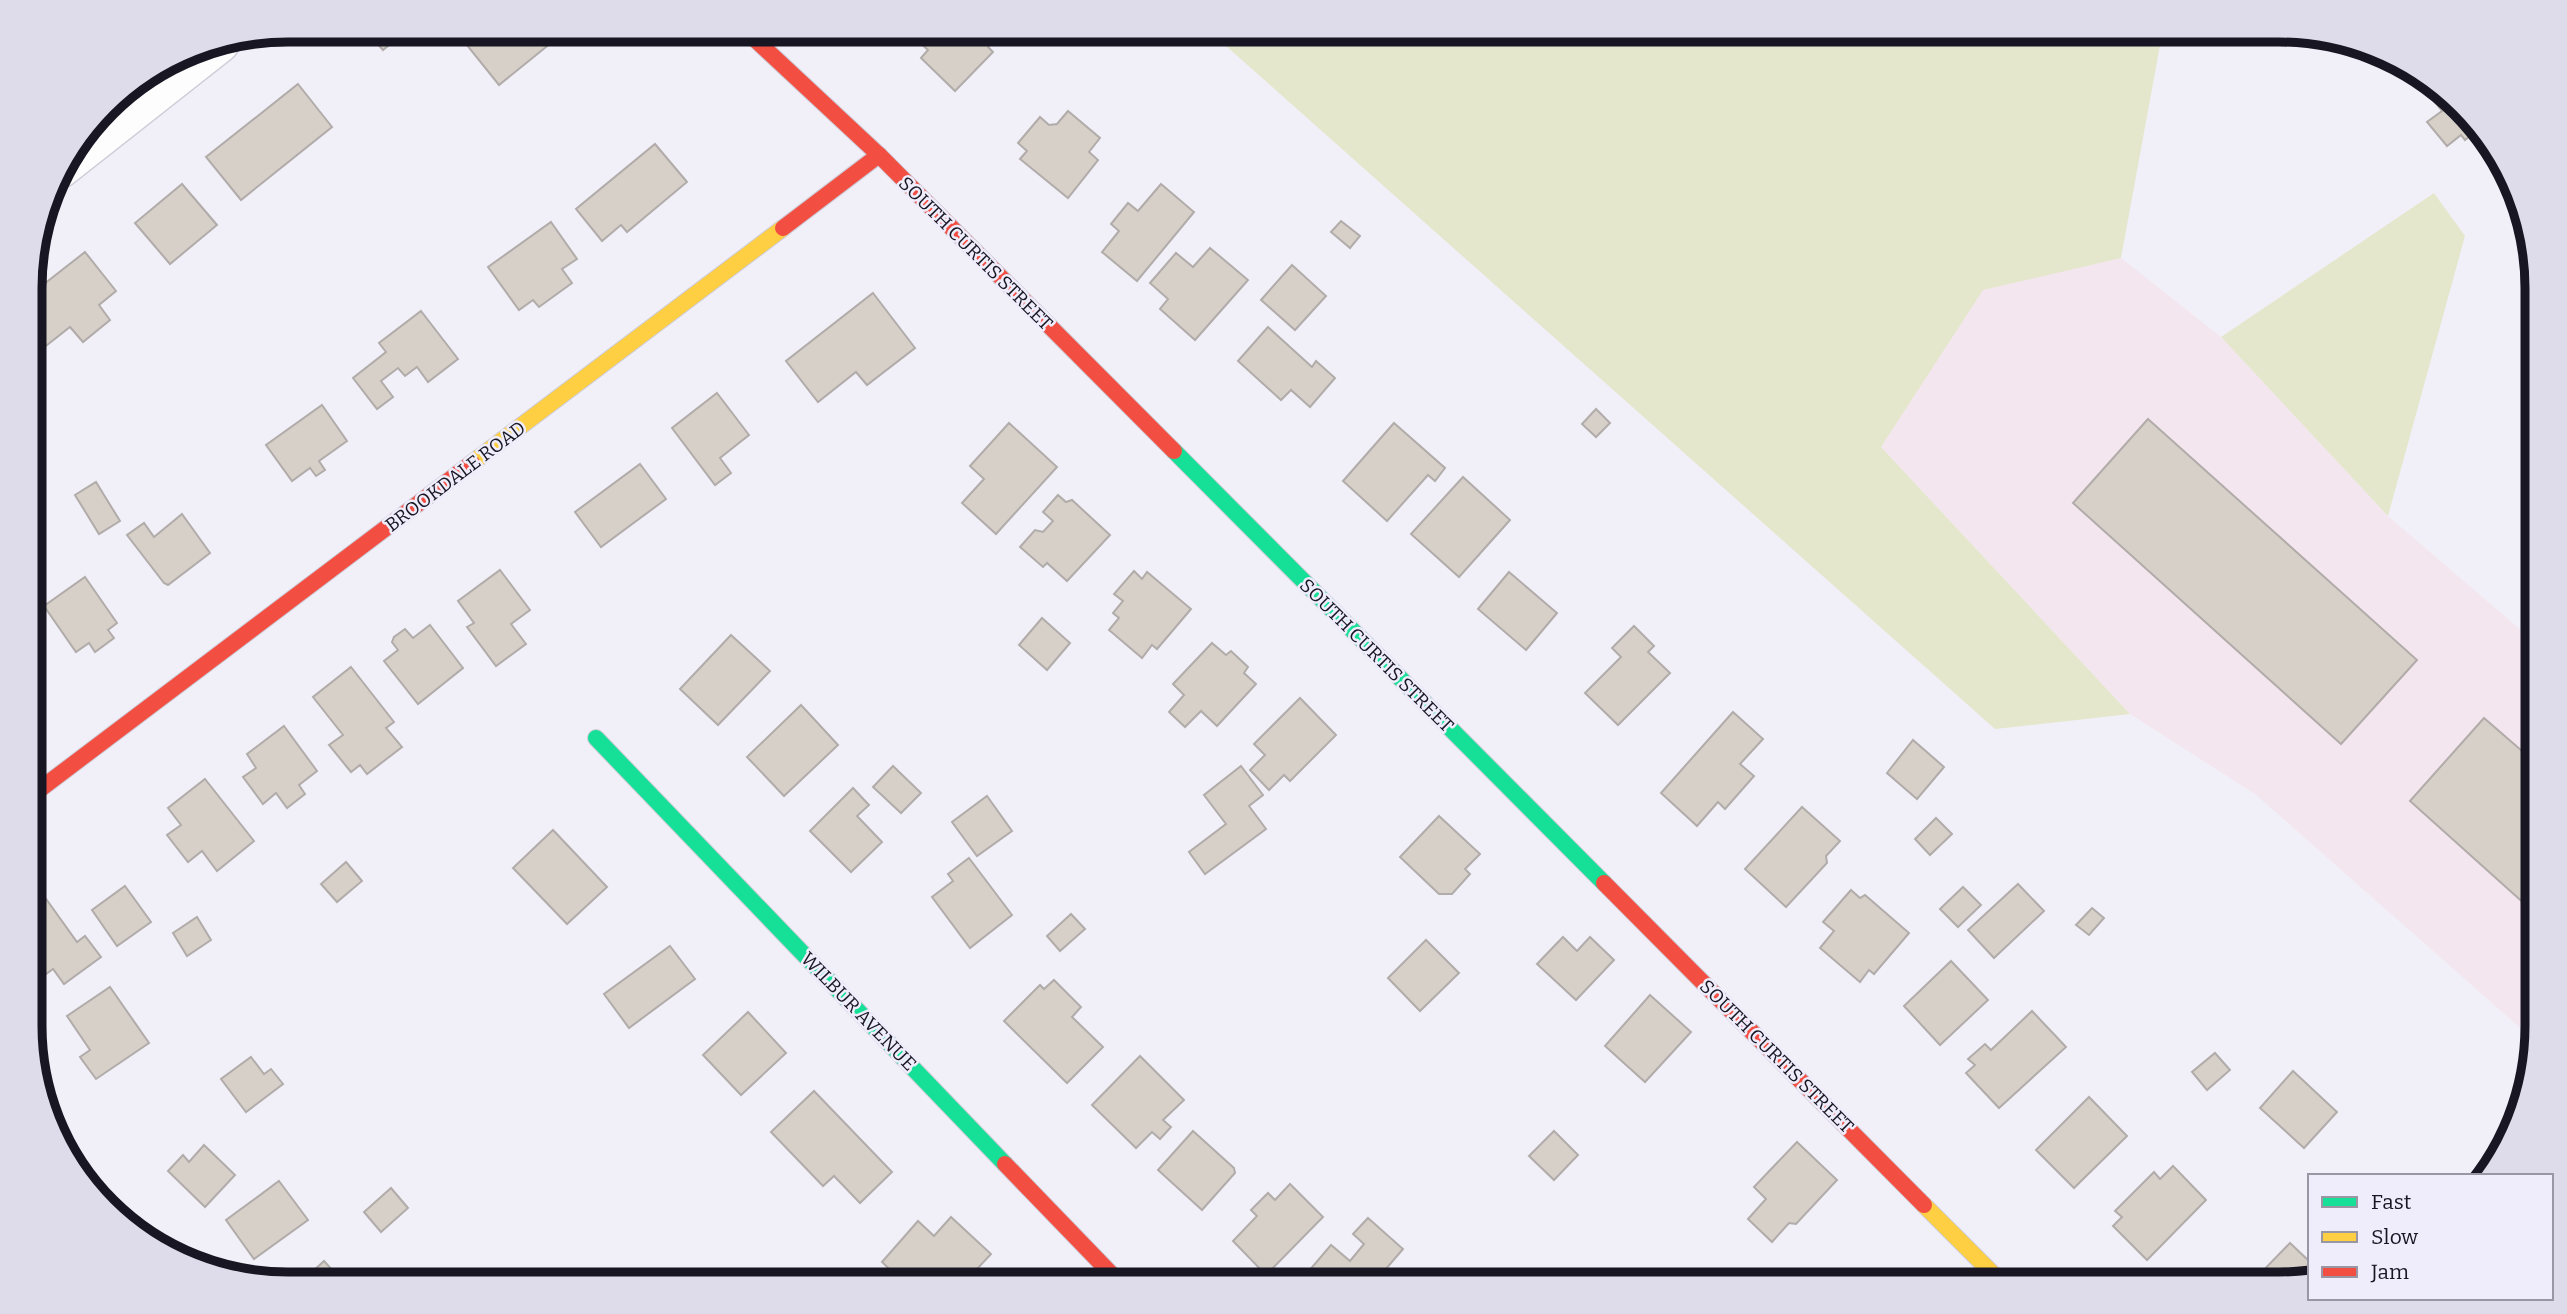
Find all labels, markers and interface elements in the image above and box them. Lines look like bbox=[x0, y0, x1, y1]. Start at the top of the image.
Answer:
street label: SOUTH CURTIS STREET bbox=[894, 172, 1057, 335]
street label: BROOKDALE ROAD bbox=[381, 416, 530, 537]
street label: SOUTH CURTIS STREET bbox=[1295, 574, 1458, 737]
street label: WILBUR AVENUE bbox=[796, 947, 921, 1075]
street label: SOUTH CURTIS STREET bbox=[1695, 975, 1858, 1138]
legend bbox=[2308, 1174, 2553, 1300]
text: Fast bbox=[2371, 1189, 2412, 1215]
text: Slow bbox=[2371, 1224, 2418, 1250]
text: Jam bbox=[2370, 1259, 2409, 1285]

